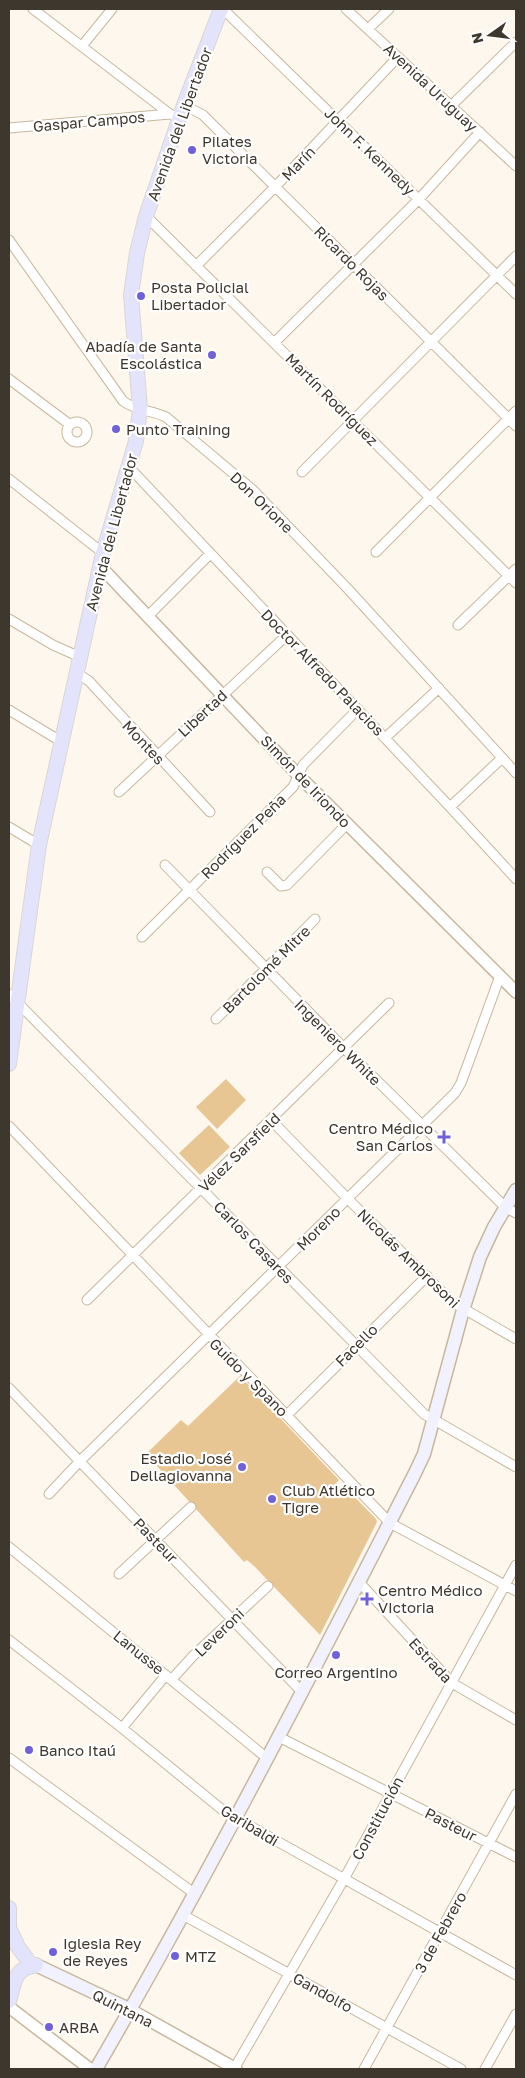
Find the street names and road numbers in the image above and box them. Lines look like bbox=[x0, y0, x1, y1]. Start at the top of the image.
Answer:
street label: Avenida Uruguay bbox=[380, 39, 482, 135]
street label: Avenida del Libertador bbox=[143, 45, 215, 203]
street label: John F. Kennedy bbox=[321, 103, 419, 199]
street label: Gaspar Campos bbox=[32, 107, 146, 135]
street label: Marín bbox=[277, 142, 319, 184]
street label: Ricardo Rojas bbox=[311, 222, 393, 304]
street label: Martín Rodríguez bbox=[282, 349, 382, 449]
street label: Avenida del Libertador bbox=[81, 451, 141, 613]
street label: Don Orione bbox=[227, 468, 297, 537]
street label: Doctor Alfredo Palacios bbox=[258, 605, 388, 739]
street label: Libertad bbox=[174, 686, 230, 740]
street label: Montes bbox=[119, 716, 169, 768]
street label: Simón de Iriondo bbox=[257, 731, 355, 831]
street label: Rodríguez Peña bbox=[197, 790, 289, 882]
street label: Bartolomé Mitre bbox=[218, 921, 314, 1017]
street label: Ingeniero White bbox=[291, 995, 385, 1089]
street label: Vélez Sarsfield bbox=[194, 1109, 284, 1195]
street label: Carlos Casares bbox=[210, 1197, 298, 1287]
street label: Moreno bbox=[292, 1202, 344, 1254]
street label: Nicolás Ambrosoni bbox=[354, 1205, 464, 1311]
street label: Facello bbox=[331, 1320, 381, 1370]
street label: Guido y Spano bbox=[206, 1334, 292, 1420]
street label: Pasteur bbox=[130, 1514, 182, 1566]
street label: Leveroni bbox=[191, 1604, 247, 1660]
street label: Lanusse bbox=[110, 1626, 168, 1678]
street label: Estrada bbox=[406, 1634, 456, 1686]
street label: Constitución bbox=[347, 1773, 407, 1863]
street label: Garibaldi bbox=[218, 1801, 282, 1849]
street label: Pasteur bbox=[422, 1803, 480, 1845]
street label: 3 de Febrero bbox=[410, 1888, 470, 1976]
street label: Gandolfo bbox=[290, 1968, 356, 2016]
street label: Quintana bbox=[90, 1985, 156, 2031]

